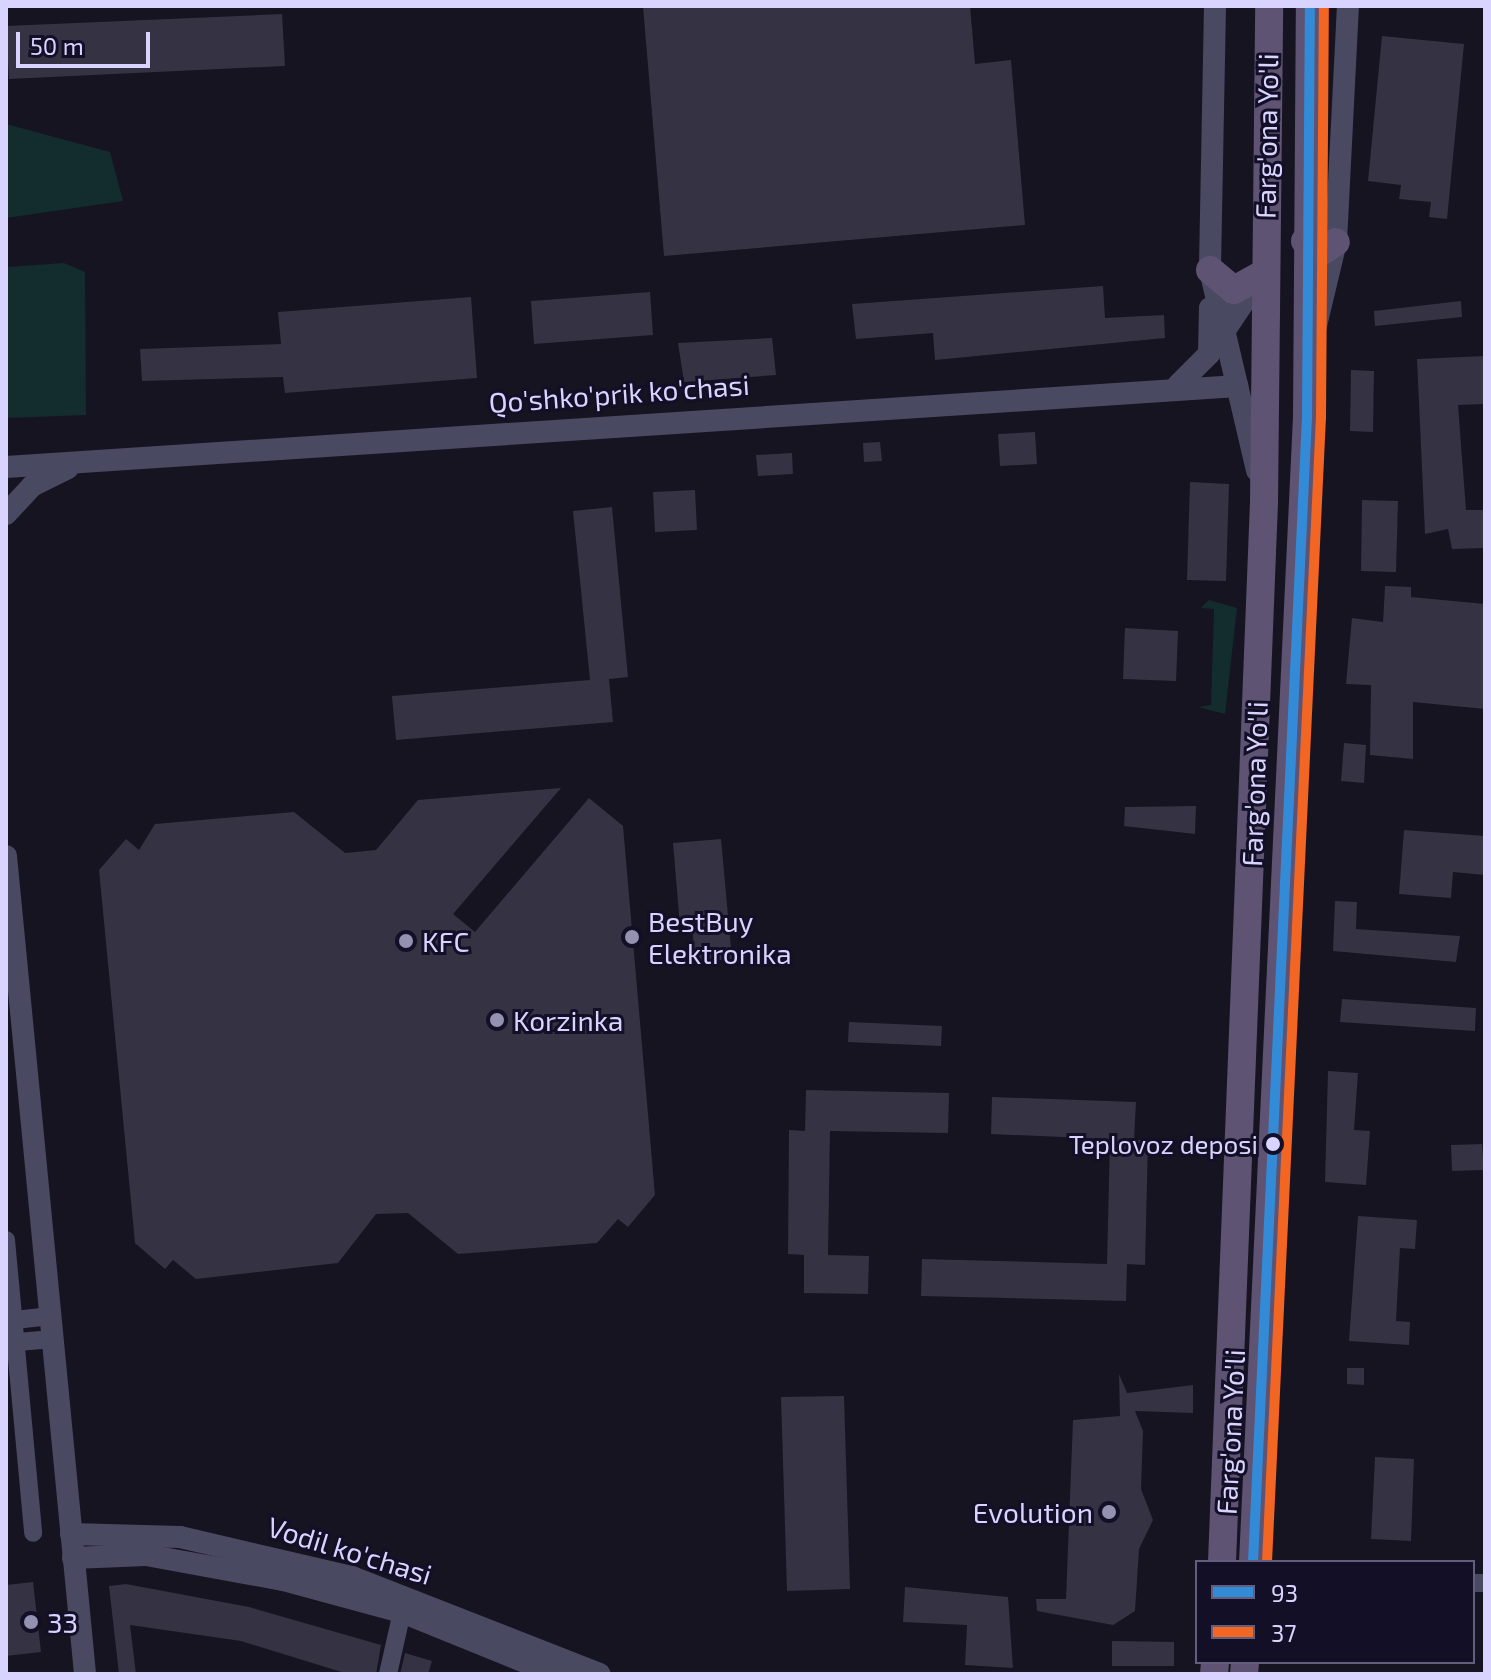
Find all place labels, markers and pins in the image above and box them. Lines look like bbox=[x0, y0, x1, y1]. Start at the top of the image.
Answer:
place label: BestBuy Elektronika bbox=[648, 904, 792, 970]
place label: KFC bbox=[422, 924, 469, 958]
marker: BestBuy Elektronika bbox=[623, 928, 641, 946]
marker: KFC bbox=[397, 932, 415, 950]
place label: Korzinka bbox=[513, 1003, 623, 1037]
marker: Korzinka bbox=[488, 1011, 506, 1029]
place label: Teplovoz deposi bbox=[1069, 1128, 1258, 1160]
marker: Teplovoz deposi bbox=[1265, 1136, 1281, 1152]
place label: Evolution bbox=[973, 1495, 1093, 1529]
marker: Evolution bbox=[1100, 1503, 1118, 1521]
place label: 33 bbox=[47, 1605, 78, 1639]
marker: 33 bbox=[22, 1613, 40, 1631]

